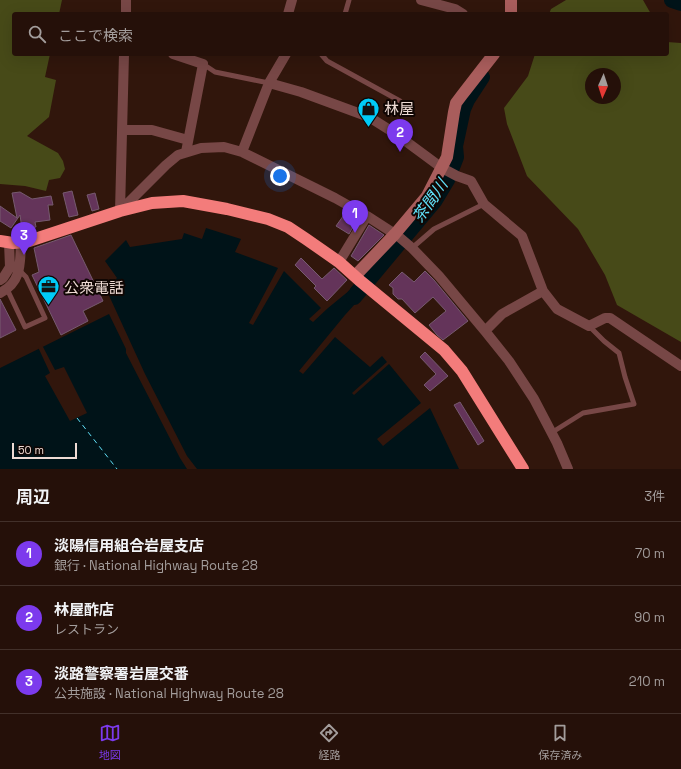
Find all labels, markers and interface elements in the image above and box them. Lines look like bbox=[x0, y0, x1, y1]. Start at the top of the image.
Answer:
search box bbox=[12, 12, 669, 56]
icon: search bbox=[26, 23, 48, 45]
text: ここで検索 bbox=[58, 26, 133, 45]
north arrow bbox=[585, 68, 621, 104]
shop icon: 林屋 bbox=[355, 95, 381, 128]
place label: 林屋 bbox=[384, 99, 414, 118]
pin: 2 bbox=[387, 119, 413, 152]
your location bbox=[270, 166, 290, 186]
water label: 茶間川 bbox=[408, 174, 454, 227]
pin: 1 bbox=[342, 200, 368, 233]
pin: 3 bbox=[11, 222, 37, 255]
office icon: 公衆電話 bbox=[35, 274, 61, 307]
place label: 公衆電話 bbox=[64, 278, 124, 297]
scale bar bbox=[12, 441, 77, 460]
text: 50 m bbox=[18, 443, 44, 457]
text: 周辺 bbox=[16, 486, 50, 508]
text: 3件 bbox=[644, 488, 665, 505]
text: 淡陽信用組合岩屋支店 bbox=[54, 536, 204, 555]
text: 1 bbox=[26, 545, 32, 562]
text: 70 m bbox=[635, 545, 665, 562]
text: 銀行 · National Highway Route 28 bbox=[54, 557, 258, 574]
text: 林屋酢店 bbox=[54, 600, 114, 619]
text: 2 bbox=[25, 609, 33, 626]
text: 90 m bbox=[634, 609, 665, 626]
text: レストラン bbox=[54, 621, 119, 638]
text: 淡路警察署岩屋交番 bbox=[54, 664, 189, 683]
text: 3 bbox=[25, 673, 33, 690]
text: 210 m bbox=[629, 673, 665, 690]
text: 公共施設 · National Highway Route 28 bbox=[54, 685, 284, 702]
tab: 地図 bbox=[99, 722, 121, 762]
tab: 経路 bbox=[318, 722, 340, 762]
tab: 保存済み bbox=[538, 722, 582, 762]

